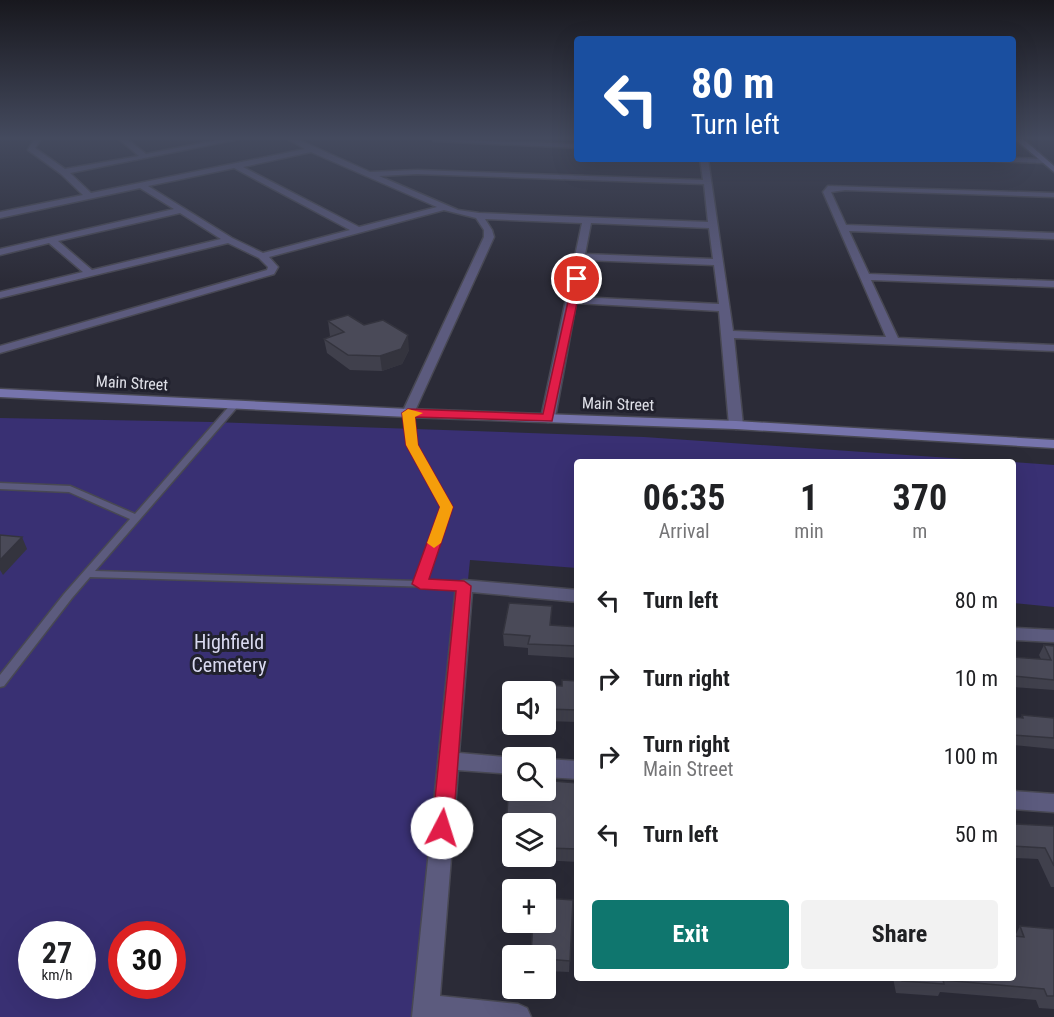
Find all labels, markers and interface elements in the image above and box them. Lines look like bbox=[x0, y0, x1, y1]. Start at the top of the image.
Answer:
text: 80 m bbox=[691, 59, 774, 108]
icon: left bbox=[592, 60, 670, 138]
text: Turn left bbox=[691, 109, 780, 141]
pin bbox=[551, 253, 602, 304]
icon: arrive bbox=[560, 262, 593, 295]
street label: Main Street bbox=[95, 372, 169, 394]
street label: Main Street bbox=[582, 393, 655, 415]
text: 06:35 bbox=[643, 477, 725, 519]
text: 1 bbox=[800, 477, 818, 519]
text: 370 bbox=[893, 477, 947, 519]
text: Arrival bbox=[659, 519, 710, 543]
text: min bbox=[794, 519, 824, 543]
text: m bbox=[912, 519, 927, 543]
icon: left bbox=[592, 584, 625, 617]
text: Turn left bbox=[643, 588, 718, 613]
text: 80 m bbox=[955, 588, 998, 613]
park label: Highfield Cemetery bbox=[191, 630, 267, 677]
icon: right bbox=[592, 662, 625, 695]
text: Turn right bbox=[643, 666, 730, 691]
text: 10 m bbox=[955, 666, 998, 691]
map controls bbox=[502, 681, 556, 999]
button: sound bbox=[502, 681, 556, 735]
text: Turn right bbox=[643, 732, 730, 757]
icon: right bbox=[592, 740, 625, 773]
text: 100 m bbox=[944, 744, 998, 769]
button: search bbox=[502, 747, 556, 801]
text: Main Street bbox=[643, 757, 733, 781]
position arrow bbox=[410, 796, 474, 860]
button: layers bbox=[502, 813, 556, 867]
icon: left bbox=[592, 818, 625, 851]
text: Turn left bbox=[643, 822, 718, 847]
text: 50 m bbox=[955, 822, 998, 847]
button: + bbox=[502, 879, 556, 933]
button: Exit bbox=[592, 900, 789, 969]
button: Share bbox=[801, 900, 998, 969]
speed limit sign: 30 bbox=[108, 921, 186, 999]
text: 27 bbox=[42, 935, 72, 970]
button: − bbox=[502, 945, 556, 999]
text: km/h bbox=[42, 966, 72, 984]

